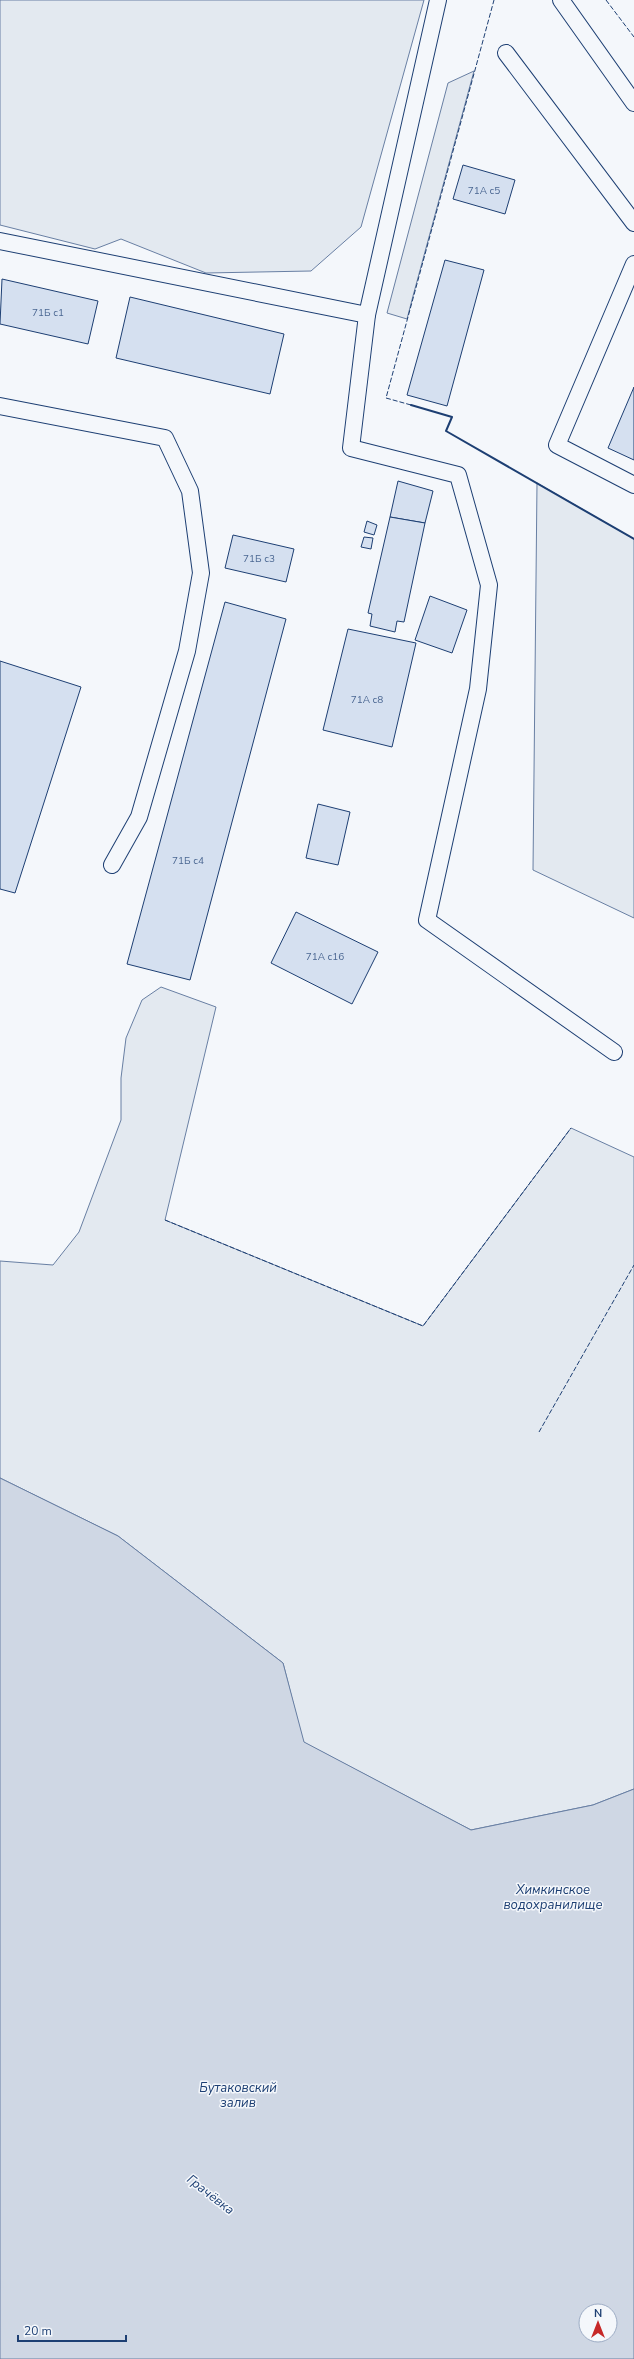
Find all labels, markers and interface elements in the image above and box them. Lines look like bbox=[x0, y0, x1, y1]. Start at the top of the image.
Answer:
house number: 71А с5 bbox=[468, 184, 500, 198]
house number: 71Б с1 bbox=[32, 306, 64, 320]
house number: 71Б с3 bbox=[243, 552, 275, 566]
house number: 71А с8 bbox=[351, 693, 383, 707]
house number: 71Б с4 bbox=[172, 854, 204, 868]
house number: 71А с16 bbox=[306, 950, 344, 964]
water label: Химкинское водохранилище bbox=[503, 1881, 603, 1914]
water label: Бутаковский залив bbox=[199, 2079, 277, 2112]
water label: Грачёвка bbox=[183, 2170, 238, 2219]
north arrow bbox=[578, 2303, 618, 2343]
text: N bbox=[594, 2306, 602, 2321]
scale bar bbox=[18, 2317, 126, 2343]
text: 20 m bbox=[24, 2323, 52, 2339]

